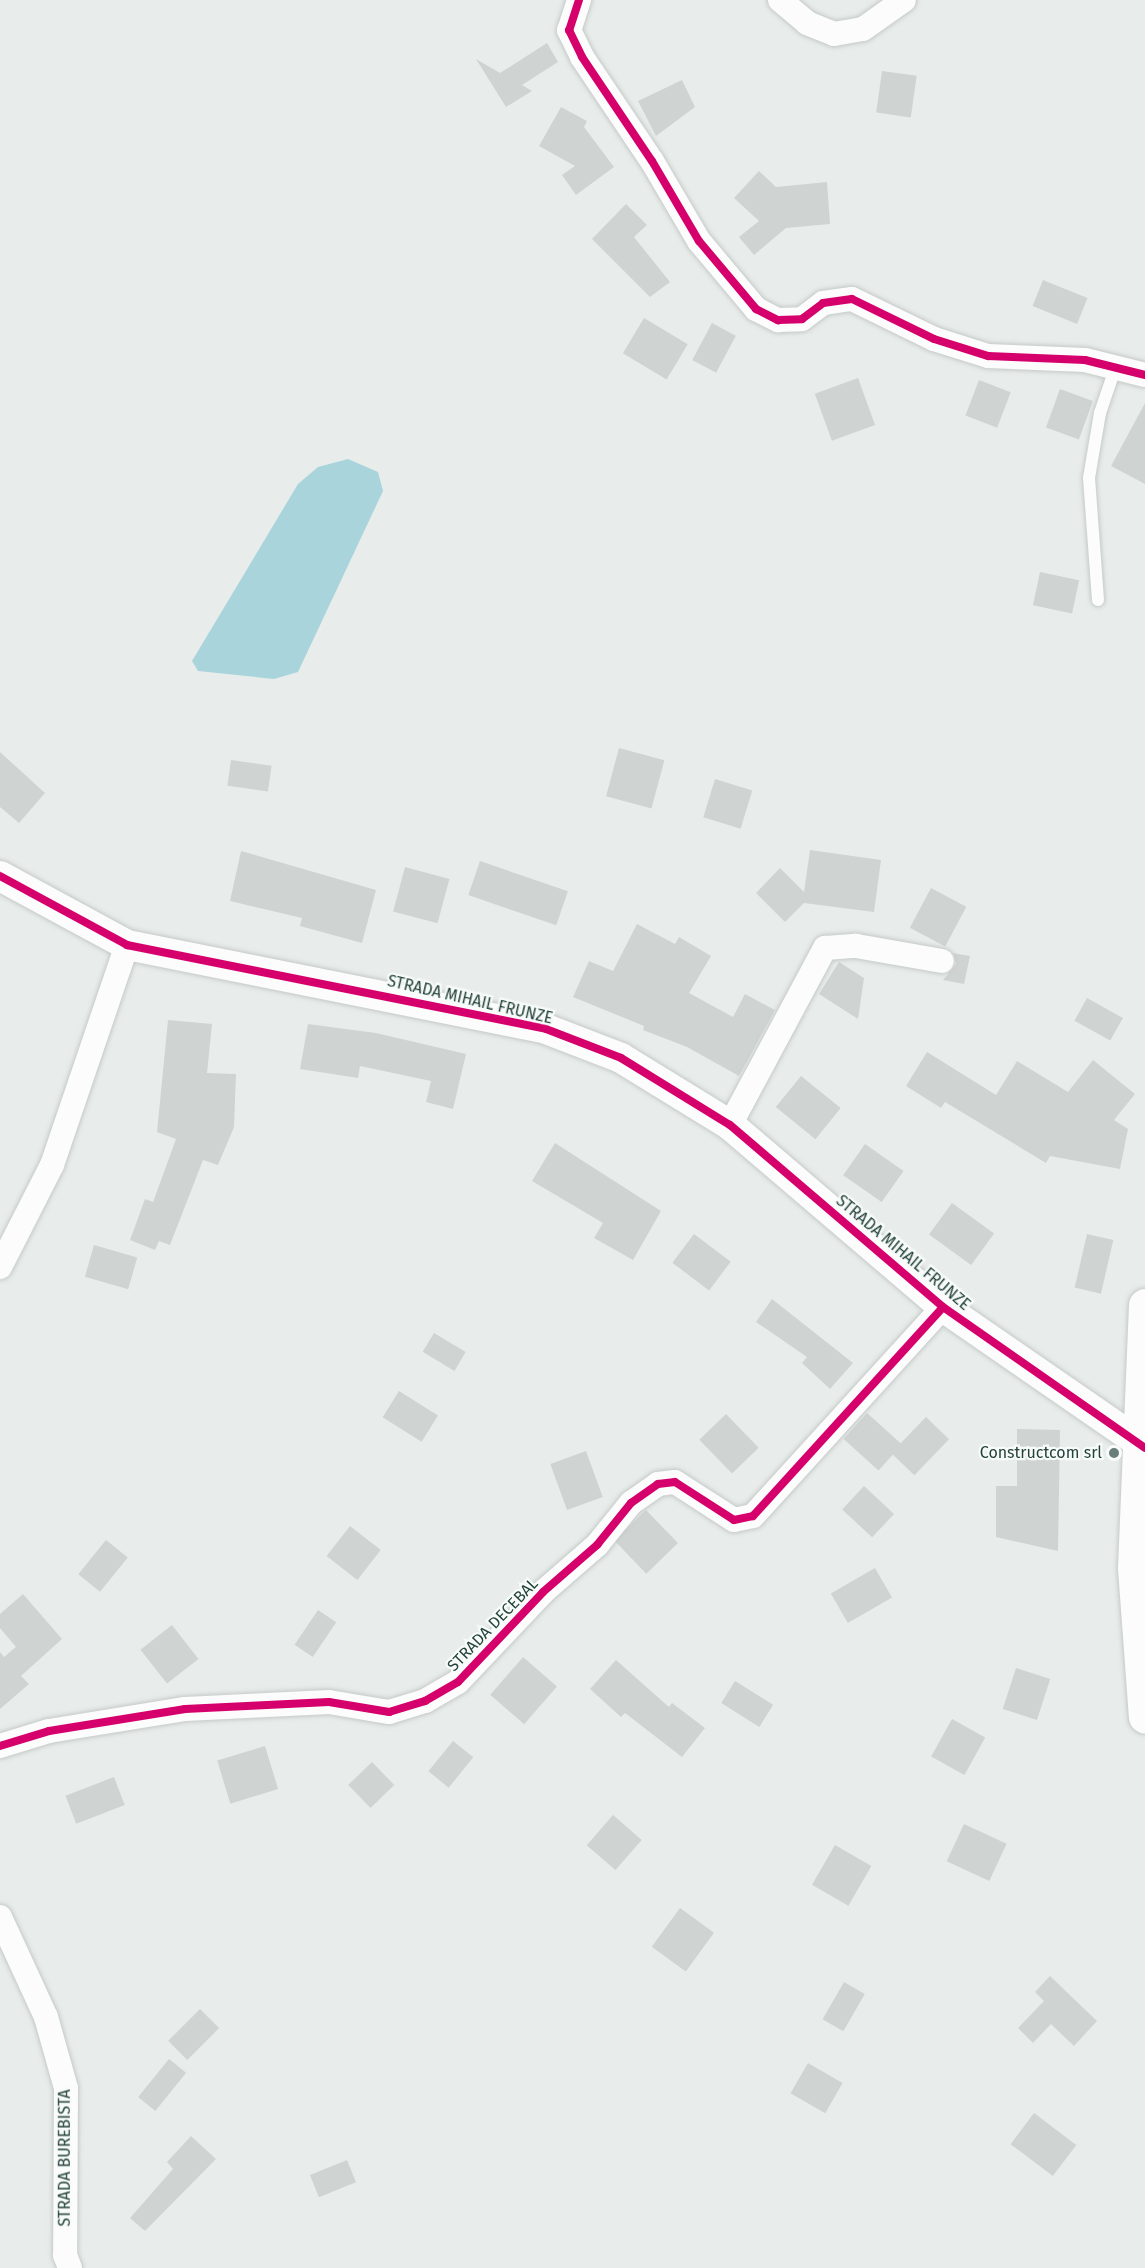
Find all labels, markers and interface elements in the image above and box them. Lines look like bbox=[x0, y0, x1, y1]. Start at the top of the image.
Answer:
street label: STRADA MIHAIL FRUNZE bbox=[385, 972, 555, 1028]
street label: STRADA MIHAIL FRUNZE bbox=[832, 1191, 974, 1315]
place label: Constructcom srl bbox=[980, 1443, 1102, 1463]
marker: Constructcom srl bbox=[1107, 1446, 1121, 1460]
street label: STRADA DECEBAL bbox=[444, 1574, 542, 1676]
street label: STRADA BUREBISTA bbox=[55, 2089, 75, 2227]

